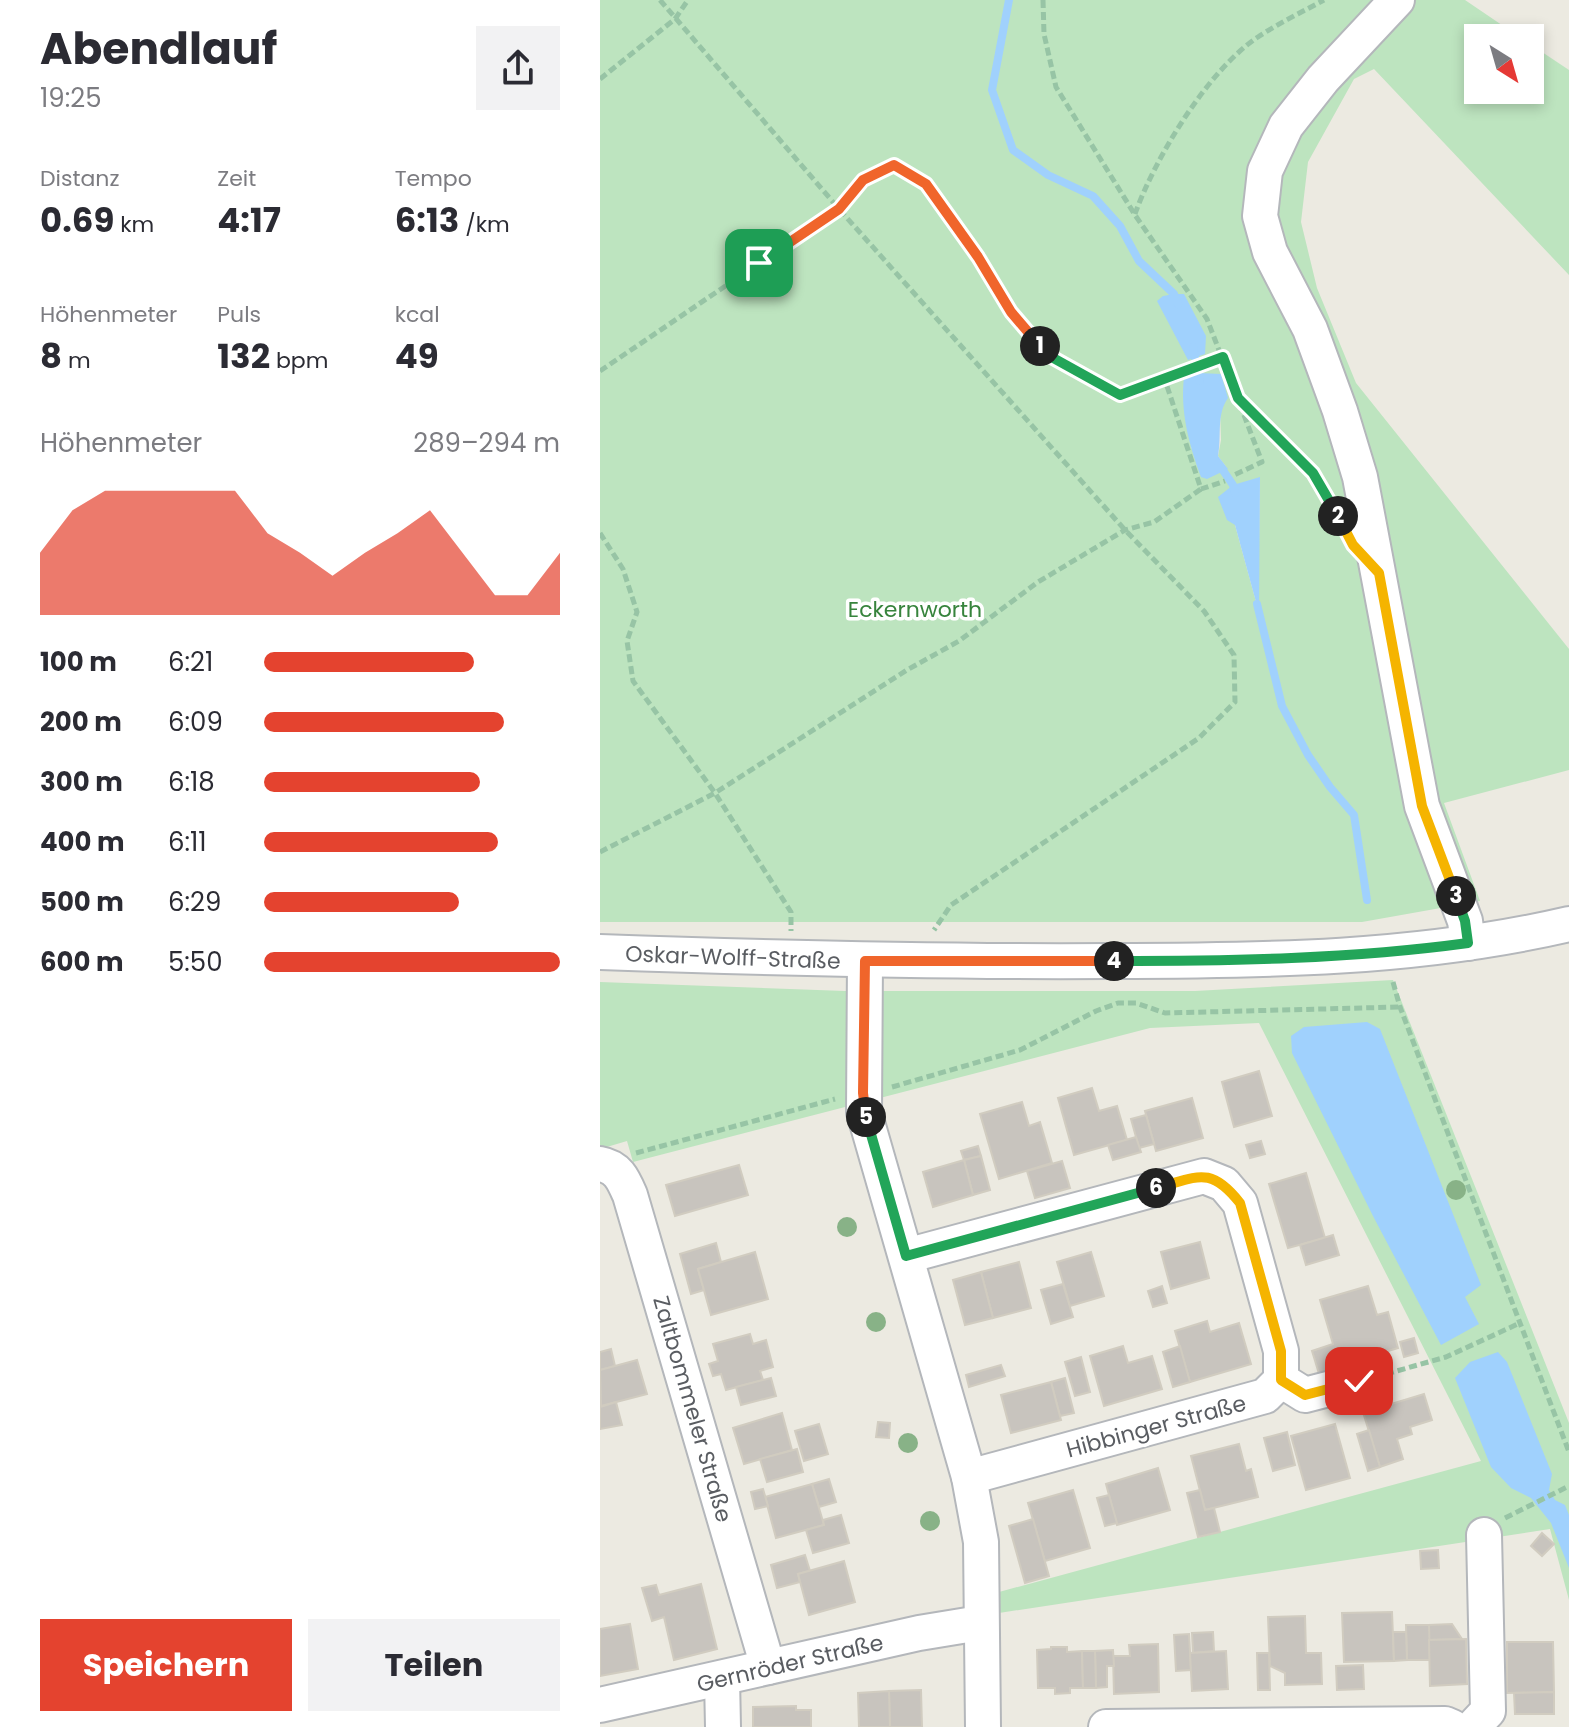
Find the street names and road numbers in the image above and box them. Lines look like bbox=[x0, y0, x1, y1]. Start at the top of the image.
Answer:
street label: Oskar-Wolff-Straße bbox=[625, 938, 841, 977]
street label: Zaltbommeler Straße bbox=[645, 1292, 740, 1526]
street label: Hibbinger Straße bbox=[1063, 1388, 1250, 1465]
street label: Gernröder Straße bbox=[694, 1627, 886, 1700]

